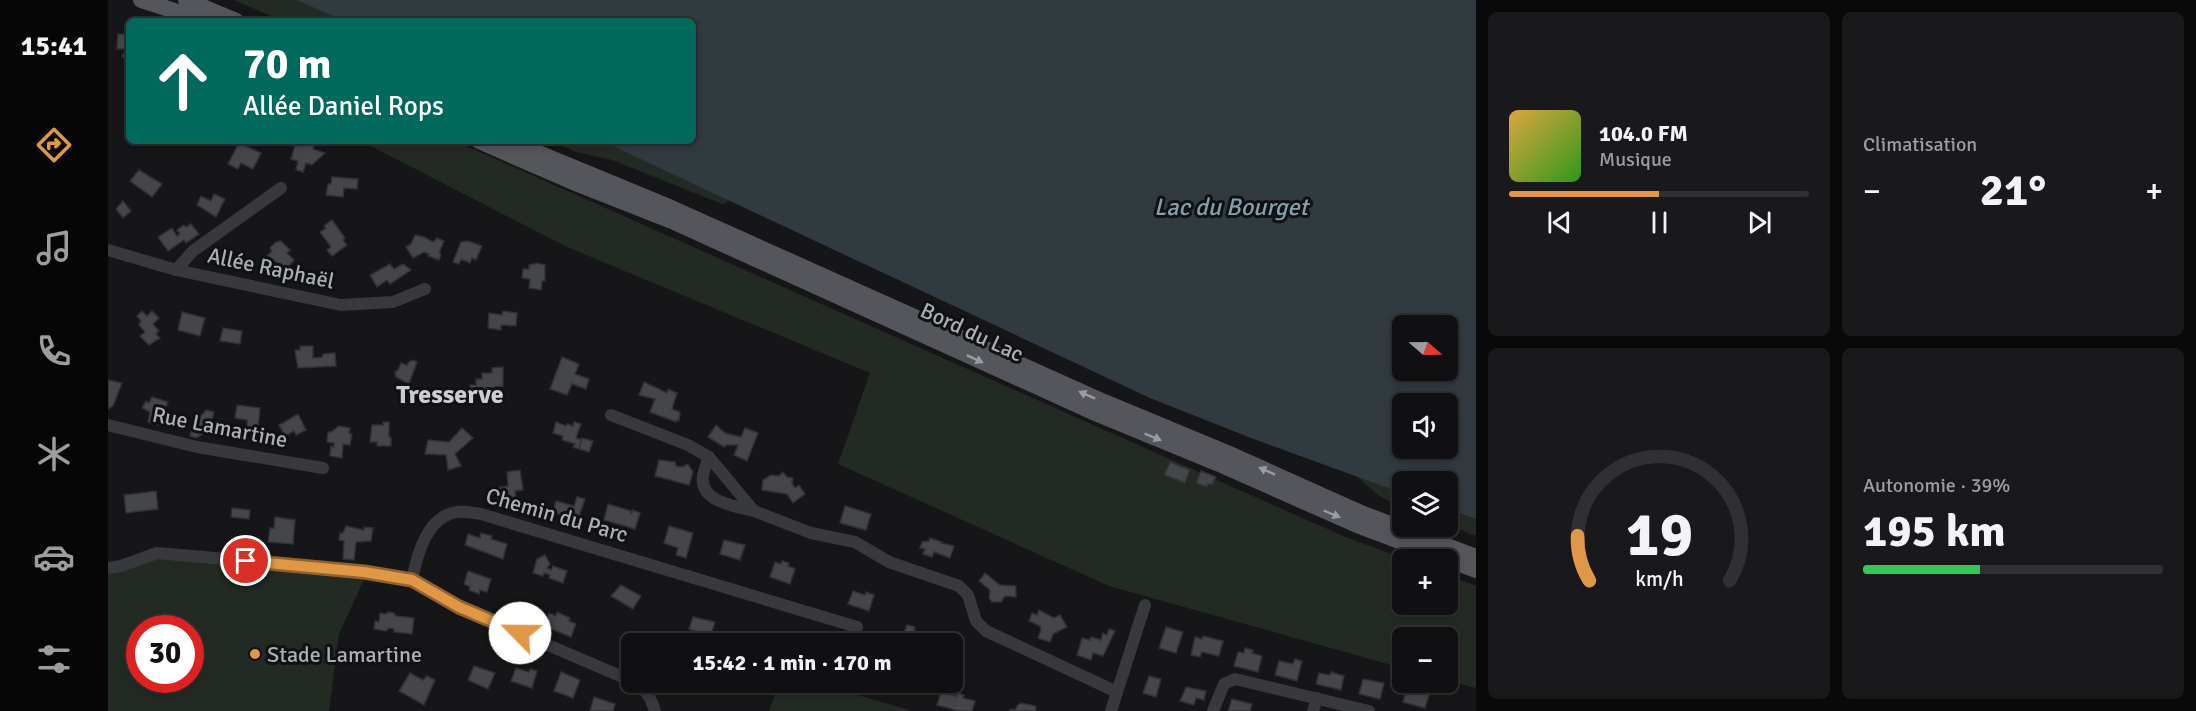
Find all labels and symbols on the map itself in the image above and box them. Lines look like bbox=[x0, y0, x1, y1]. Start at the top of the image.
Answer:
water label: Lac du Bourget bbox=[1154, 192, 1311, 222]
street label: Allée Raphaël bbox=[205, 241, 337, 295]
street label: Bord du Lac bbox=[916, 296, 1028, 368]
north arrow bbox=[1392, 315, 1458, 381]
one-way arrow bbox=[966, 354, 983, 363]
district label: Tresserve bbox=[396, 379, 504, 411]
one-way arrow bbox=[1078, 390, 1096, 399]
street label: Rue Lamartine bbox=[150, 401, 290, 453]
one-way arrow bbox=[1145, 432, 1163, 442]
one-way arrow bbox=[1257, 466, 1275, 476]
street label: Chemin du Parc bbox=[483, 482, 631, 548]
one-way arrow bbox=[1323, 510, 1341, 519]
pin bbox=[220, 535, 271, 586]
position arrow bbox=[488, 601, 552, 665]
speed limit sign: 30 bbox=[126, 615, 204, 693]
place label: Stade Lamartine bbox=[267, 641, 422, 668]
marker: Stade Lamartine bbox=[248, 647, 262, 661]

